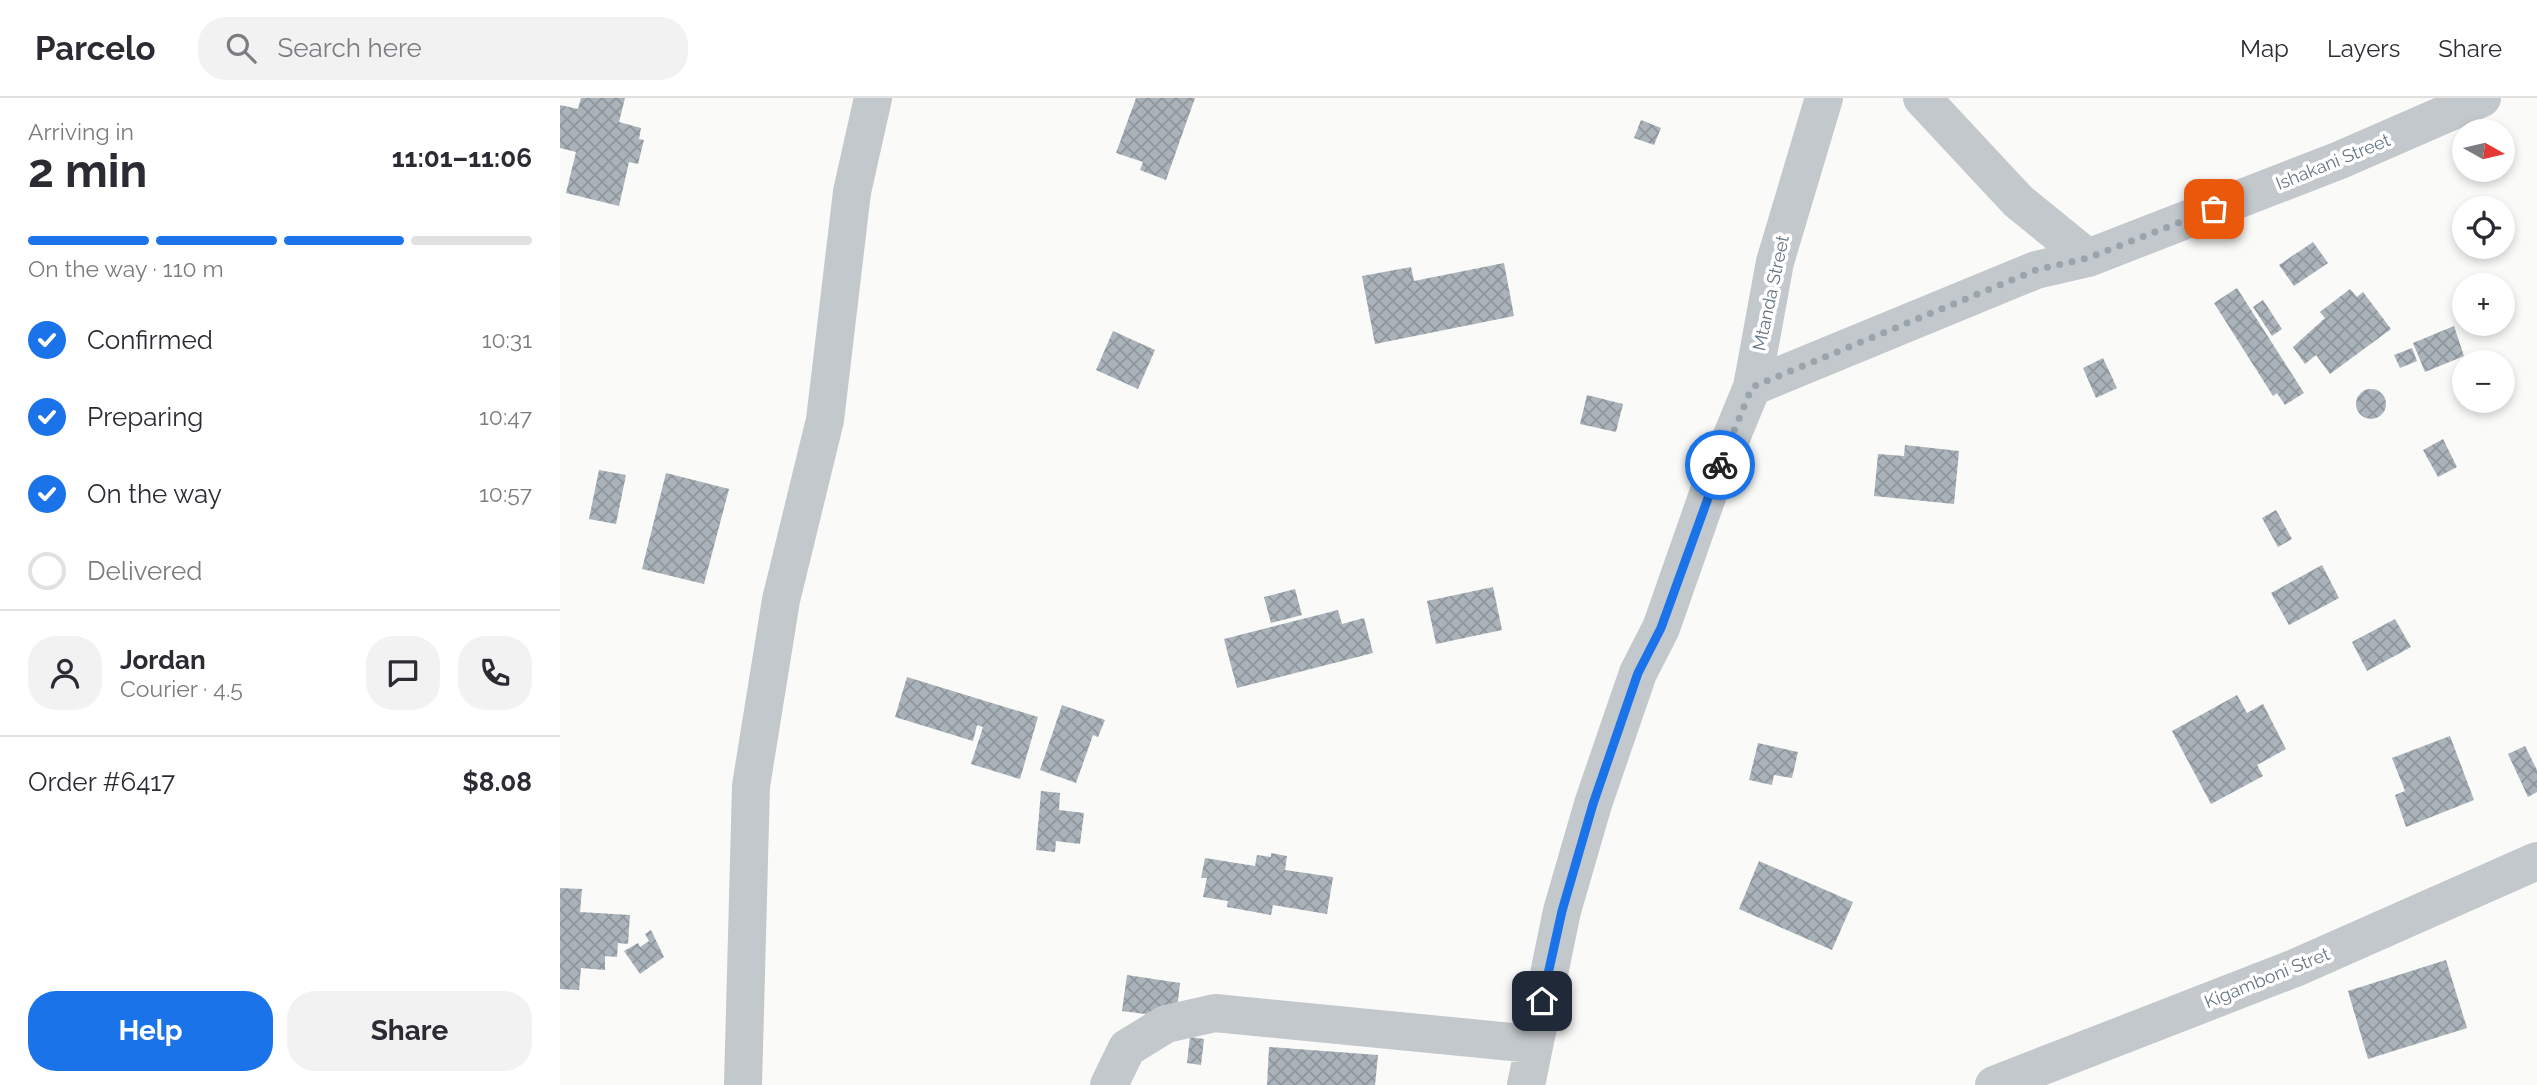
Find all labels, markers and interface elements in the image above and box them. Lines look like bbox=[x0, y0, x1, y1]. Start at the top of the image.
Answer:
search box bbox=[198, 17, 688, 80]
text: Parcelo bbox=[35, 29, 156, 68]
icon: search bbox=[222, 29, 260, 67]
text: Search here bbox=[278, 33, 422, 63]
text: Map bbox=[2240, 34, 2289, 63]
text: Layers bbox=[2327, 34, 2400, 63]
text: Share bbox=[2438, 34, 2502, 63]
text: Arriving in bbox=[28, 118, 134, 145]
north arrow bbox=[2452, 119, 2515, 182]
map controls bbox=[2452, 119, 2515, 413]
street label: Ishakani Street bbox=[2273, 129, 2393, 194]
text: 11:01–11:06 bbox=[392, 143, 532, 173]
text: 2 min bbox=[28, 144, 147, 198]
pin bbox=[2184, 179, 2244, 239]
icon: bag bbox=[2195, 190, 2233, 228]
button: locate bbox=[2452, 196, 2515, 259]
street label: Mtanda Street bbox=[1748, 233, 1793, 353]
text: On the way · 110 m bbox=[28, 255, 224, 282]
button: + bbox=[2452, 273, 2515, 336]
icon: check bbox=[28, 321, 66, 359]
text: Confirmed bbox=[87, 325, 213, 355]
text: 10:31 bbox=[482, 326, 532, 353]
button: − bbox=[2452, 350, 2515, 413]
icon: check bbox=[28, 398, 66, 436]
text: Preparing bbox=[87, 402, 203, 432]
text: 10:47 bbox=[479, 403, 532, 430]
courier bbox=[1685, 430, 1755, 500]
icon: bike bbox=[1701, 446, 1739, 484]
icon: check bbox=[28, 475, 66, 513]
text: On the way bbox=[87, 479, 222, 509]
text: 10:57 bbox=[479, 480, 532, 507]
text: Delivered bbox=[87, 556, 202, 586]
button: person bbox=[28, 636, 102, 710]
button: chat bbox=[366, 636, 440, 710]
button: phone bbox=[458, 636, 532, 710]
text: Jordan bbox=[120, 645, 206, 675]
text: Courier · 4.5 bbox=[120, 675, 243, 702]
text: Order #6417 bbox=[28, 767, 175, 797]
text: $8.08 bbox=[462, 767, 532, 797]
street label: Kigamboni Stret bbox=[2201, 943, 2332, 1012]
pin bbox=[1512, 971, 1572, 1031]
icon: home bbox=[1523, 982, 1561, 1020]
button: Help bbox=[28, 991, 273, 1071]
button: Share bbox=[287, 991, 532, 1071]

